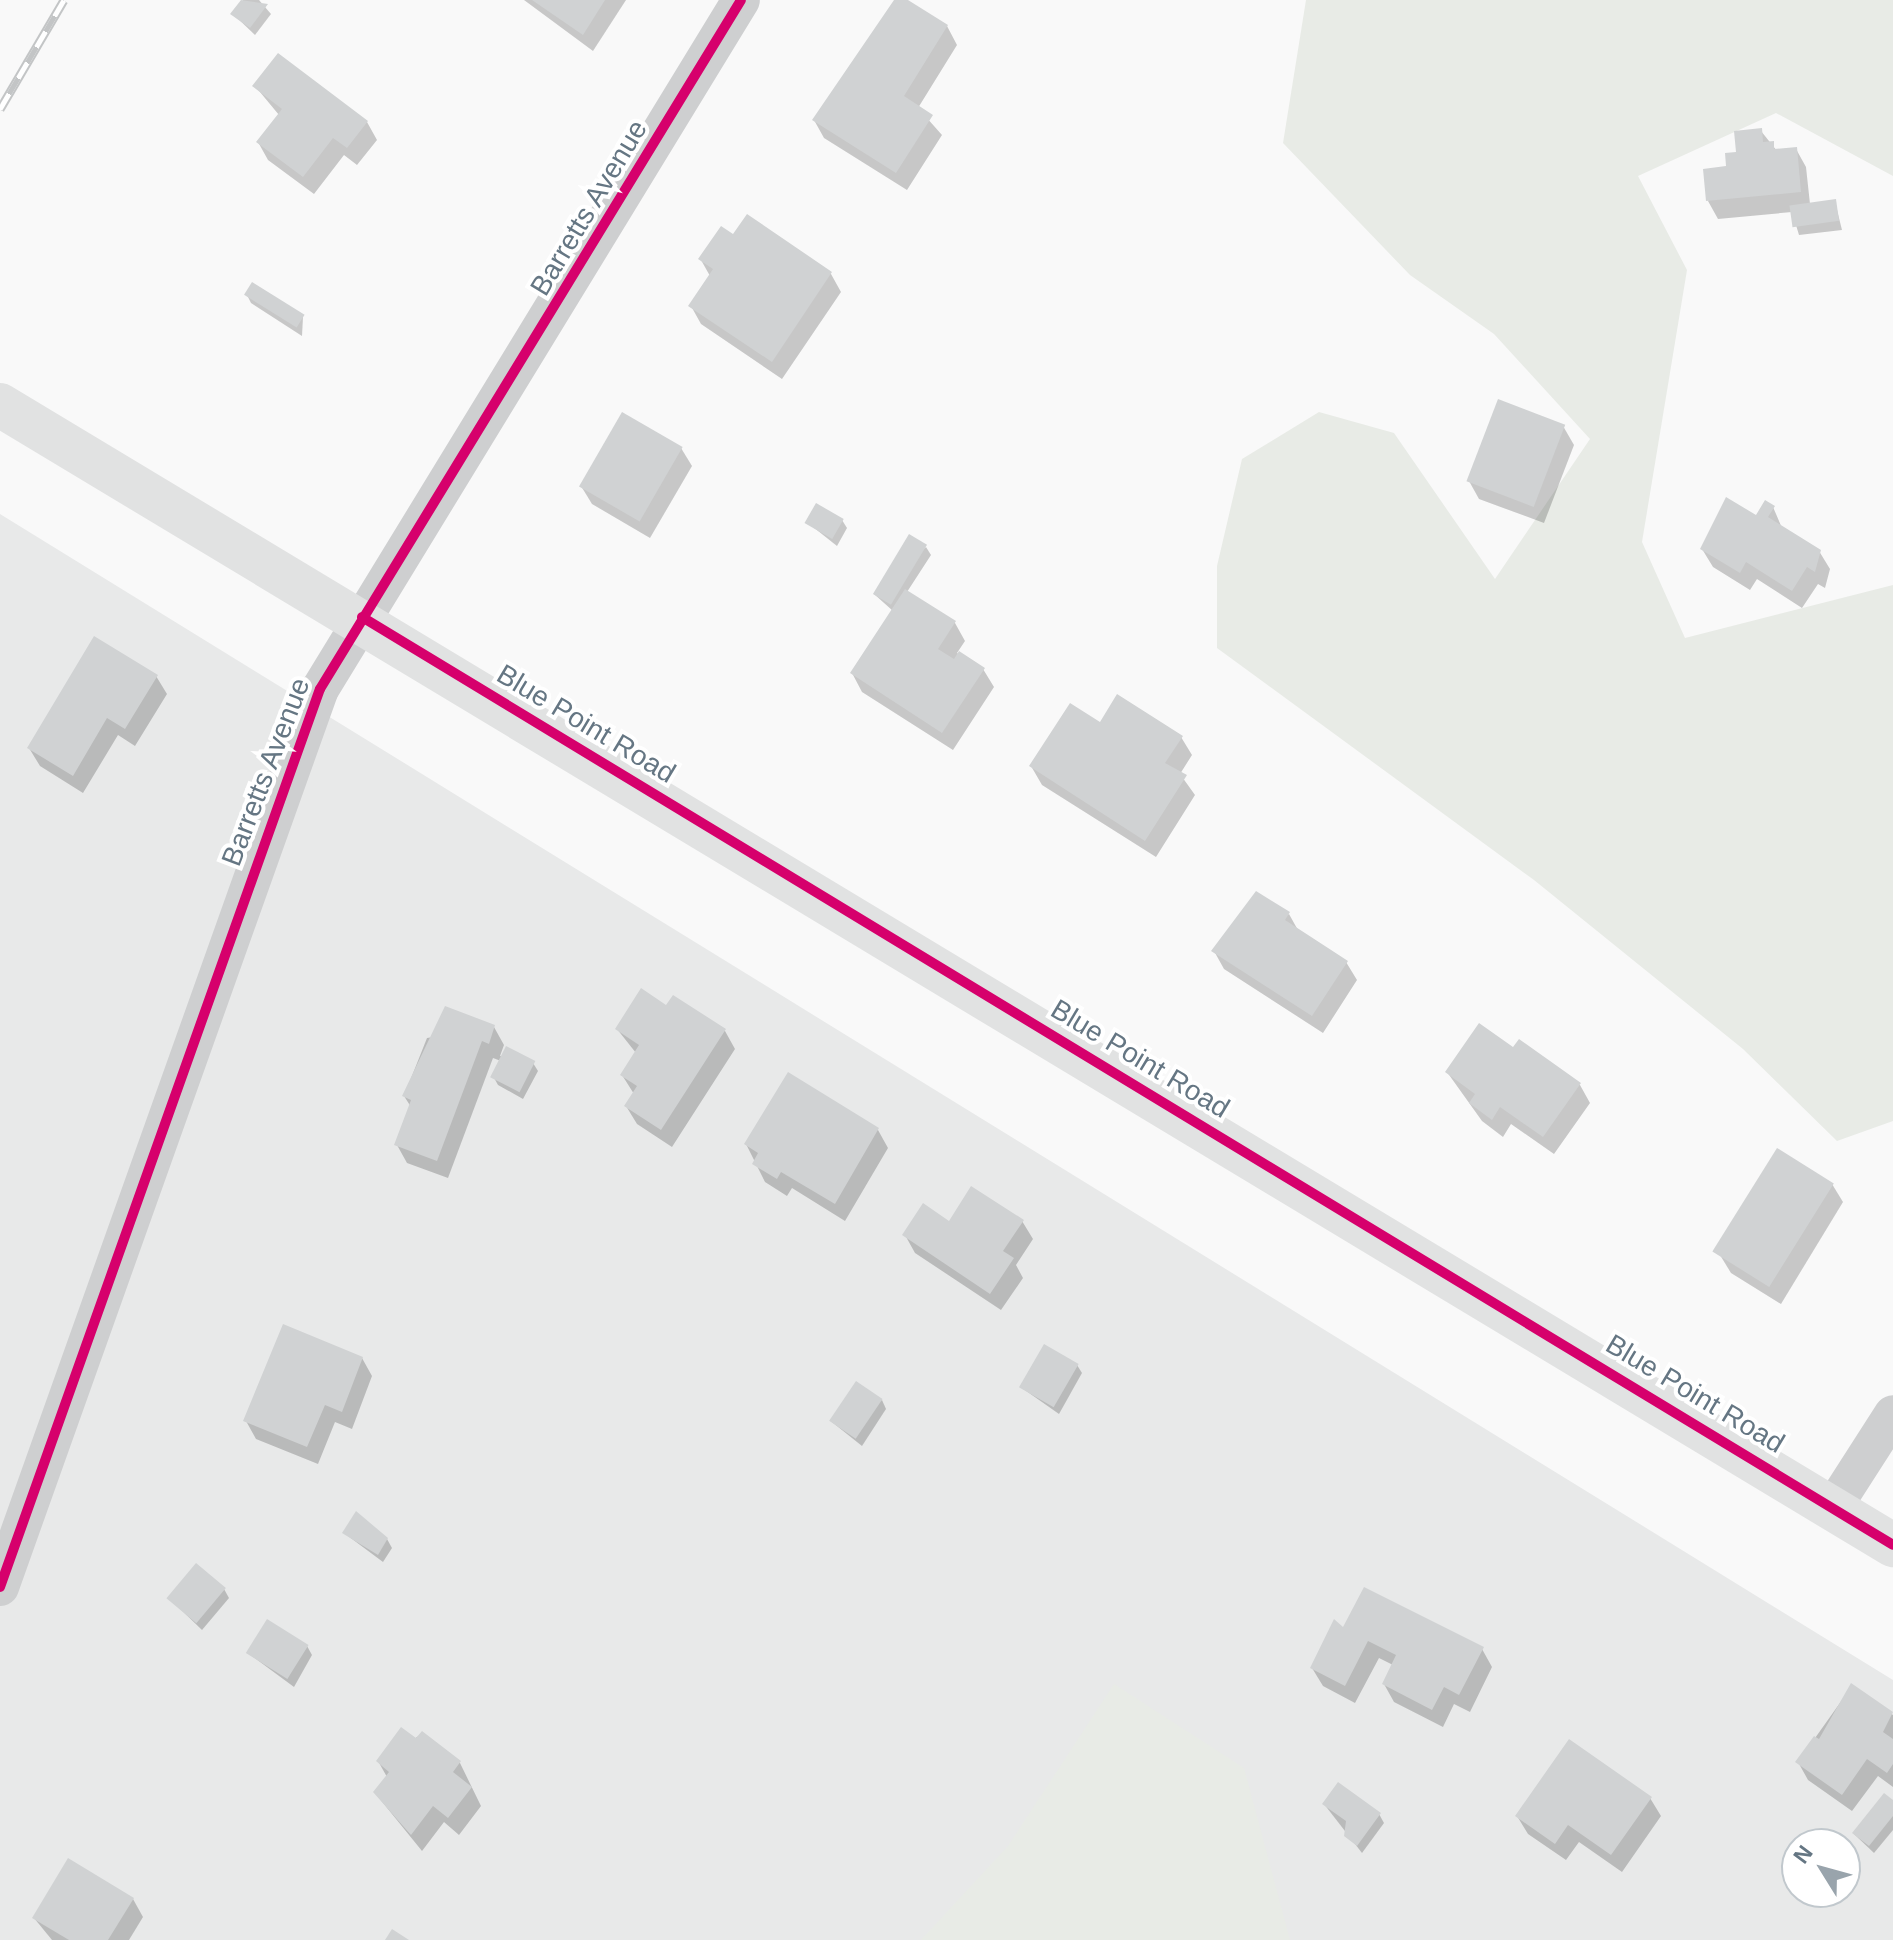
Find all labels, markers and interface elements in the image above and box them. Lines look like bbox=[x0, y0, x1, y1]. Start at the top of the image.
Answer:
street label: Barretts Avenue bbox=[523, 114, 655, 302]
street label: Blue Point Road bbox=[491, 657, 681, 791]
street label: Barretts Avenue bbox=[214, 672, 318, 872]
street label: Blue Point Road bbox=[1045, 992, 1235, 1126]
street label: Blue Point Road bbox=[1600, 1327, 1790, 1461]
north arrow bbox=[1781, 1828, 1861, 1908]
text: N bbox=[1788, 1841, 1818, 1868]

